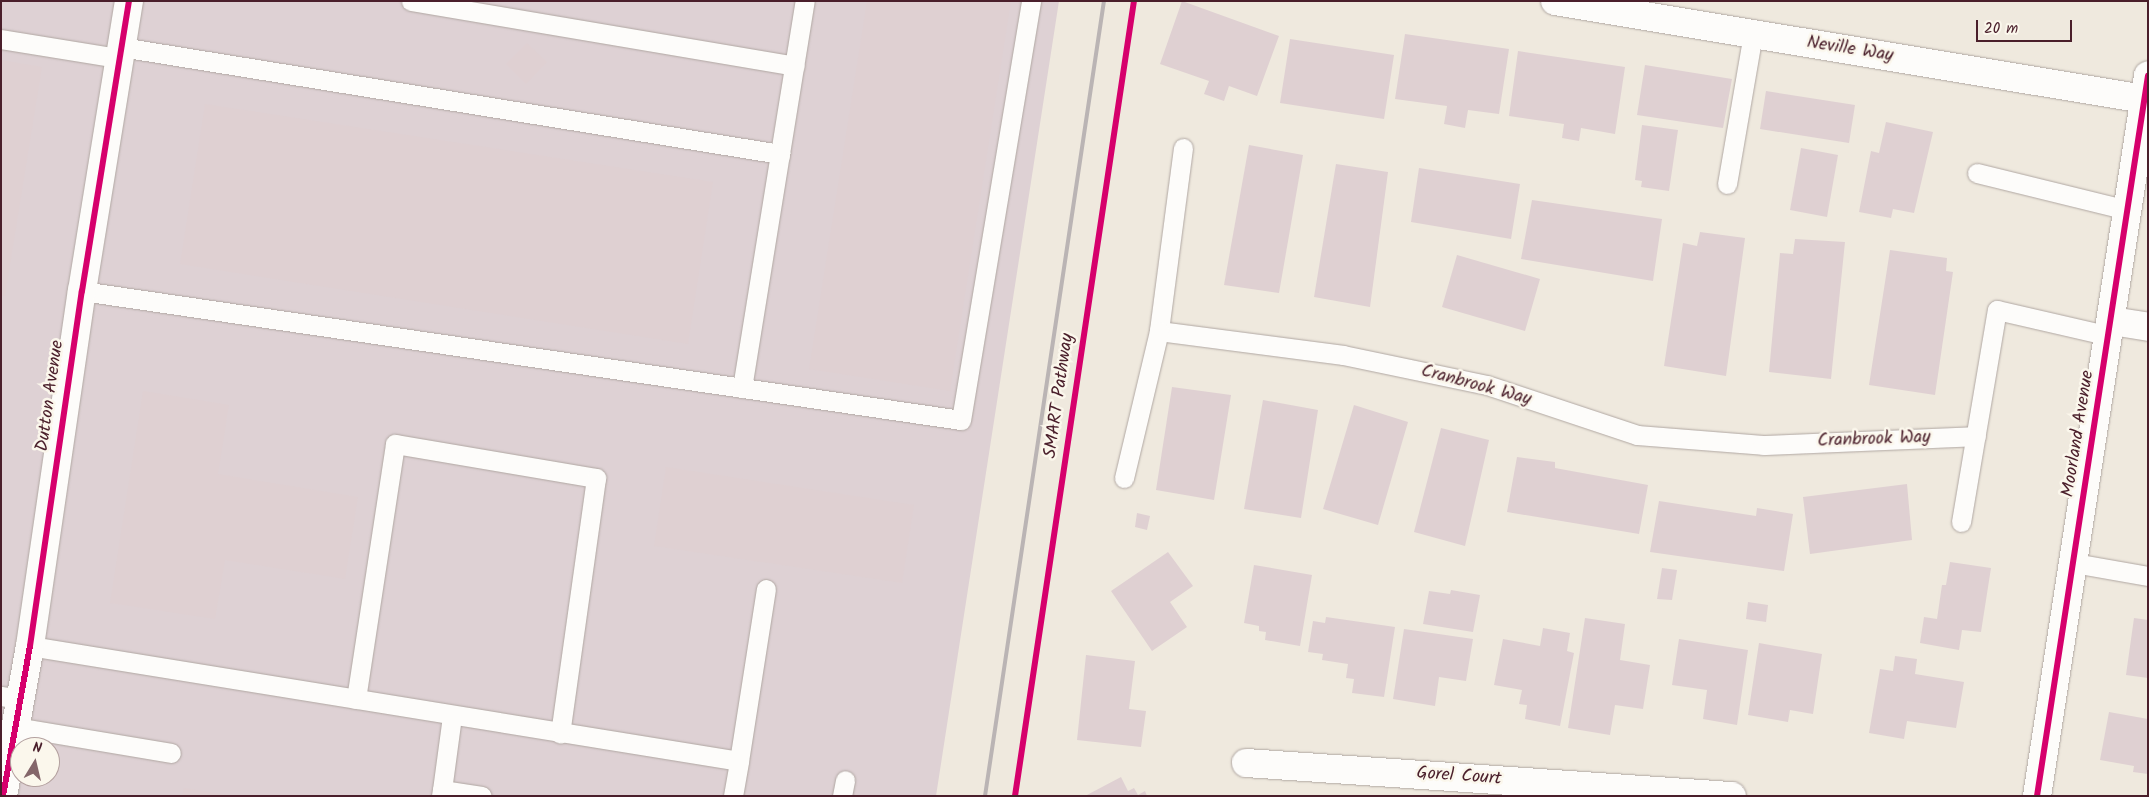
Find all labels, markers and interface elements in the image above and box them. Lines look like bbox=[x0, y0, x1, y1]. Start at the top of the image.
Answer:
scale bar bbox=[1979, 10, 2075, 42]
text: 20 m bbox=[1984, 17, 2018, 41]
street label: Neville Way bbox=[1805, 33, 1895, 67]
street label: SMART Pathway bbox=[1041, 332, 1079, 460]
street label: Dutton Avenue bbox=[33, 339, 69, 453]
street label: Cranbrook Way bbox=[1419, 361, 1533, 411]
street label: Moorland Avenue bbox=[2058, 369, 2100, 499]
street label: Cranbrook Way bbox=[1817, 427, 1931, 453]
north arrow bbox=[10, 737, 60, 787]
text: N bbox=[31, 737, 43, 760]
street label: Gorel Court bbox=[1416, 763, 1502, 791]

